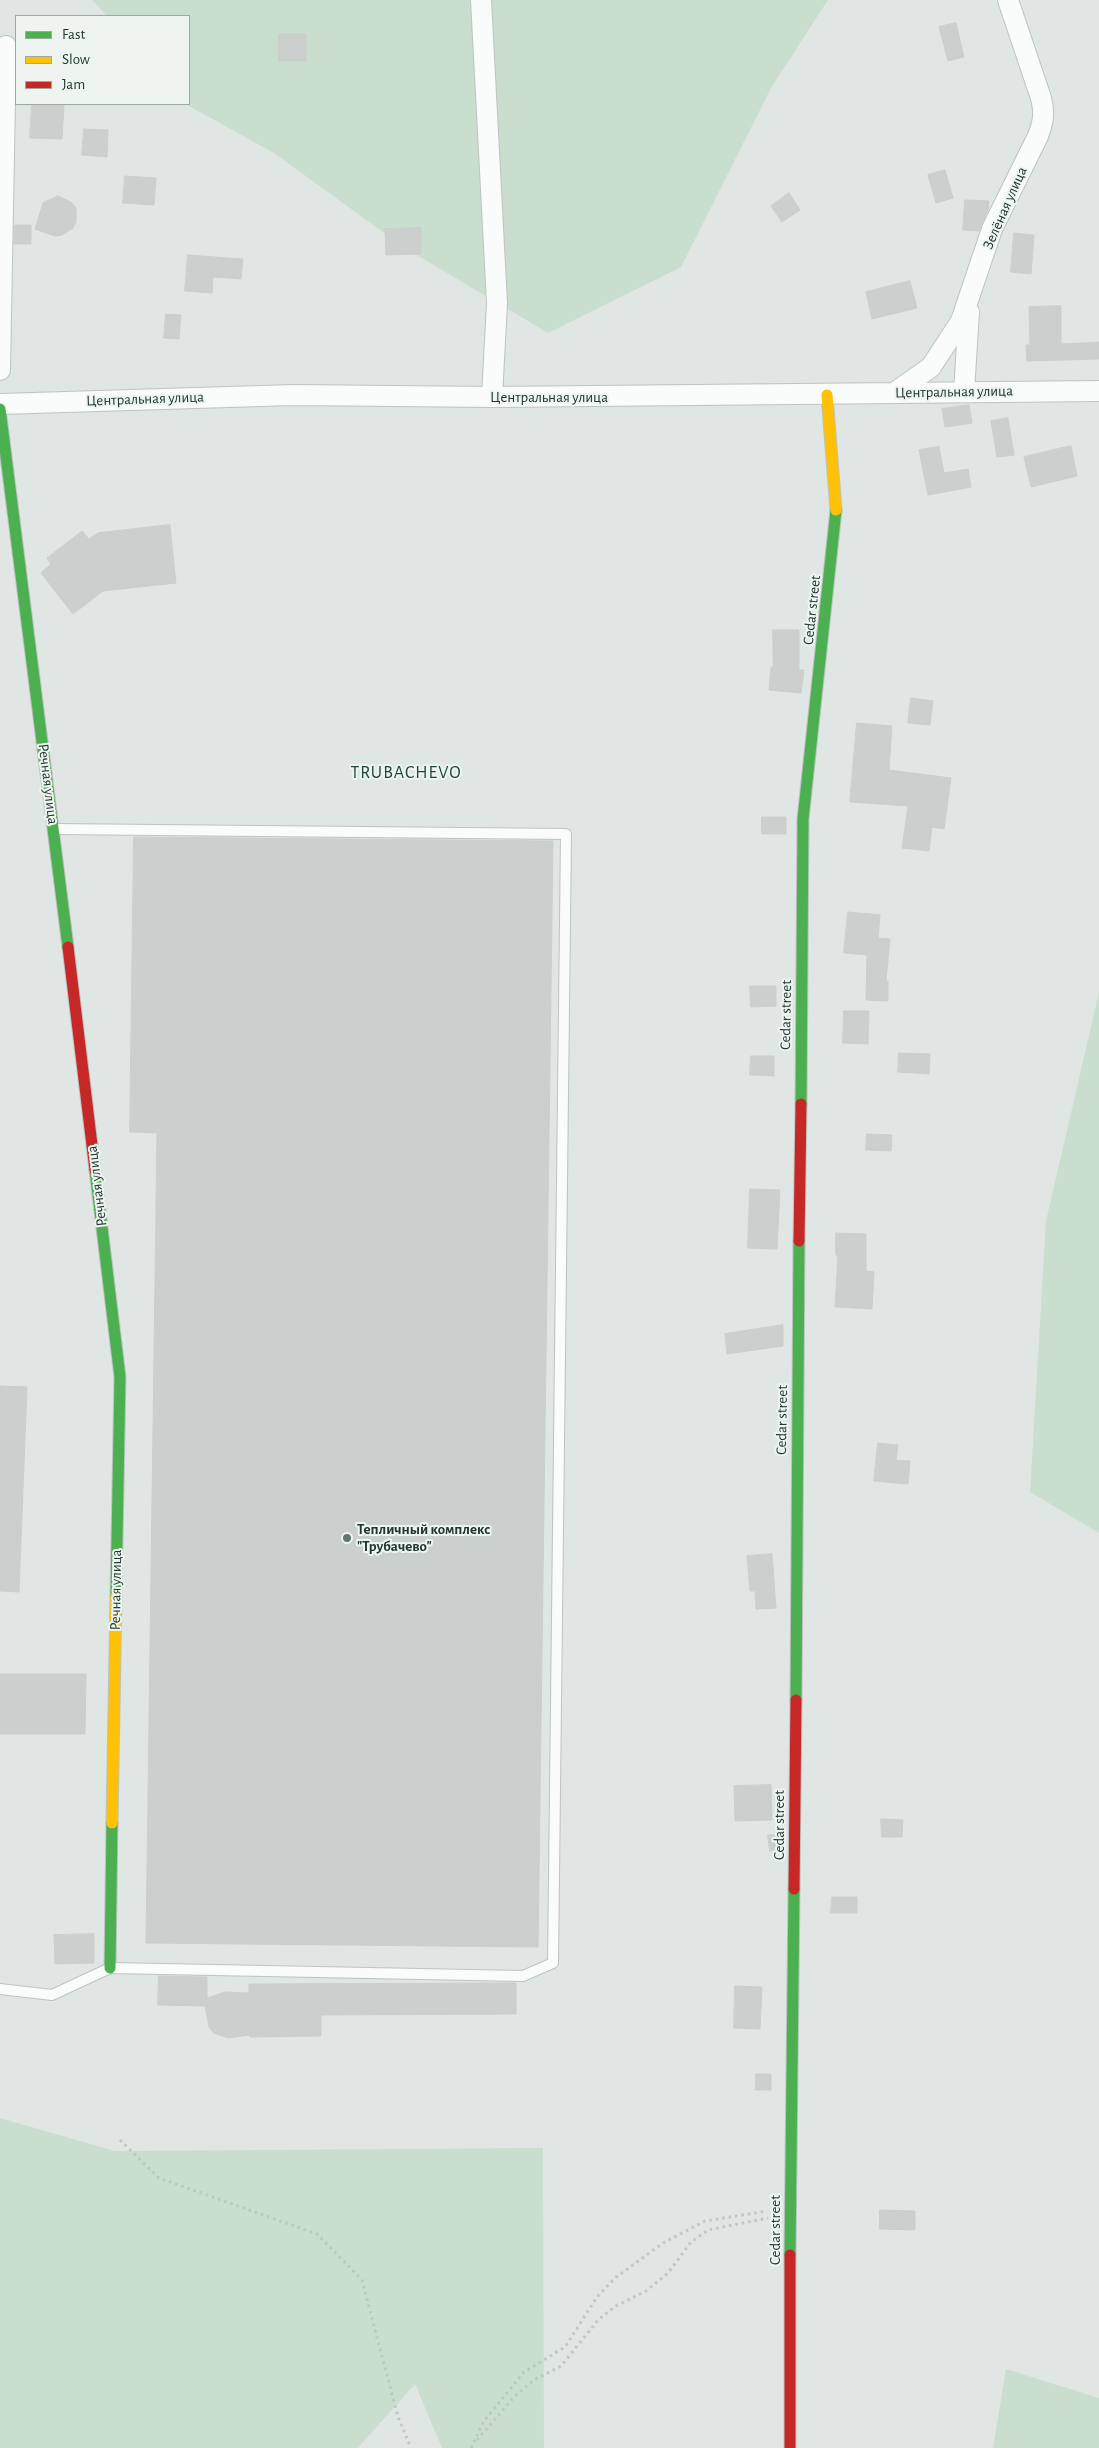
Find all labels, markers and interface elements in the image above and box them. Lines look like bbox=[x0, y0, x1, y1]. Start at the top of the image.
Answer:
legend bbox=[15, 15, 190, 105]
text: Fast bbox=[62, 27, 85, 42]
text: Slow bbox=[62, 52, 90, 67]
text: Jam bbox=[62, 77, 85, 92]
street label: Зелёная улица bbox=[979, 164, 1031, 252]
street label: Центральная улица bbox=[895, 382, 1013, 402]
street label: Центральная улица bbox=[86, 388, 204, 410]
street label: Центральная улица bbox=[490, 388, 608, 406]
street label: Cedar street bbox=[799, 574, 825, 646]
street label: Речная улица bbox=[34, 743, 62, 825]
district label: TRUBACHEVO bbox=[349, 762, 463, 784]
street label: Cedar street bbox=[776, 980, 796, 1050]
street label: Речная улица bbox=[83, 1145, 111, 1227]
street label: Cedar street bbox=[772, 1385, 792, 1455]
place label: Тепличный комплекс "Трубачево" bbox=[357, 1520, 490, 1555]
marker: Тепличный комплекс "Трубачево" bbox=[341, 1532, 353, 1544]
street label: Речная улица bbox=[106, 1549, 126, 1631]
street label: Cedar street bbox=[770, 1790, 788, 1860]
street label: Cedar street bbox=[766, 2195, 784, 2265]

